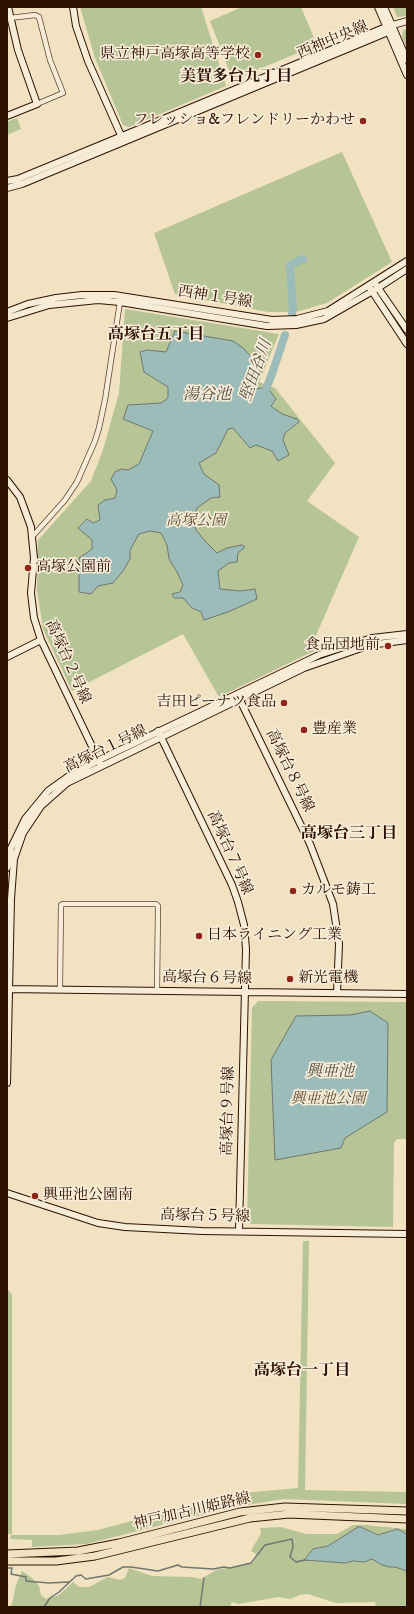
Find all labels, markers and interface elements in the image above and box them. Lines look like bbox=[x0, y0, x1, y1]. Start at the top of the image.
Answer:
street label: 西神中央線 bbox=[295, 18, 371, 64]
place label: 県立神戸高塚高等学校 bbox=[100, 46, 250, 64]
marker: 県立神戸高塚高等学校 bbox=[253, 50, 263, 60]
district label: 美賀多台九丁目 bbox=[180, 68, 292, 88]
place label: フレッショ&フレンドリーかわせ bbox=[133, 112, 355, 130]
marker: フレッショ&フレンドリーかわせ bbox=[358, 116, 368, 126]
street label: 西神１号線 bbox=[177, 283, 253, 313]
district label: 高塚台五丁目 bbox=[108, 326, 204, 346]
water label: 堅田谷川 bbox=[237, 338, 277, 404]
water label: 湯谷池 bbox=[183, 386, 231, 406]
park label: 高塚公園 bbox=[166, 513, 226, 531]
place label: 高塚公園前 bbox=[36, 559, 111, 577]
marker: 高塚公園前 bbox=[23, 563, 33, 573]
street label: 高塚台２号線 bbox=[40, 617, 94, 707]
place label: 食品団地前 bbox=[305, 637, 380, 655]
marker: 食品団地前 bbox=[383, 641, 393, 651]
place label: 吉田ピーナツ食品 bbox=[157, 694, 276, 712]
marker: 吉田ピーナツ食品 bbox=[279, 698, 289, 708]
place label: 豊産業 bbox=[312, 721, 357, 739]
street label: 高塚台１号線 bbox=[62, 722, 150, 778]
marker: 豊産業 bbox=[299, 725, 309, 735]
street label: 高塚台８号線 bbox=[261, 727, 317, 815]
street label: 高塚台７号線 bbox=[202, 808, 256, 898]
district label: 高塚台三丁目 bbox=[301, 825, 397, 845]
place label: カルモ鋳工 bbox=[301, 882, 376, 900]
marker: カルモ鋳工 bbox=[288, 886, 298, 896]
place label: 日本ライニング工業 bbox=[207, 927, 342, 945]
marker: 日本ライニング工業 bbox=[194, 931, 204, 941]
street label: 高塚台６号線 bbox=[162, 969, 252, 989]
place label: 新光電機 bbox=[298, 970, 358, 988]
marker: 新光電機 bbox=[285, 974, 295, 984]
water label: 興亜池 bbox=[306, 1063, 354, 1083]
street label: 高塚台９号線 bbox=[219, 1066, 239, 1156]
park label: 興亜池公園 bbox=[291, 1091, 365, 1109]
place label: 興亜池公園南 bbox=[43, 1187, 133, 1205]
marker: 興亜池公園南 bbox=[30, 1191, 40, 1201]
street label: 高塚台５号線 bbox=[160, 1207, 250, 1227]
district label: 高塚台一丁目 bbox=[254, 1362, 350, 1382]
street label: 神戸加古川姫路線 bbox=[132, 1490, 252, 1534]

